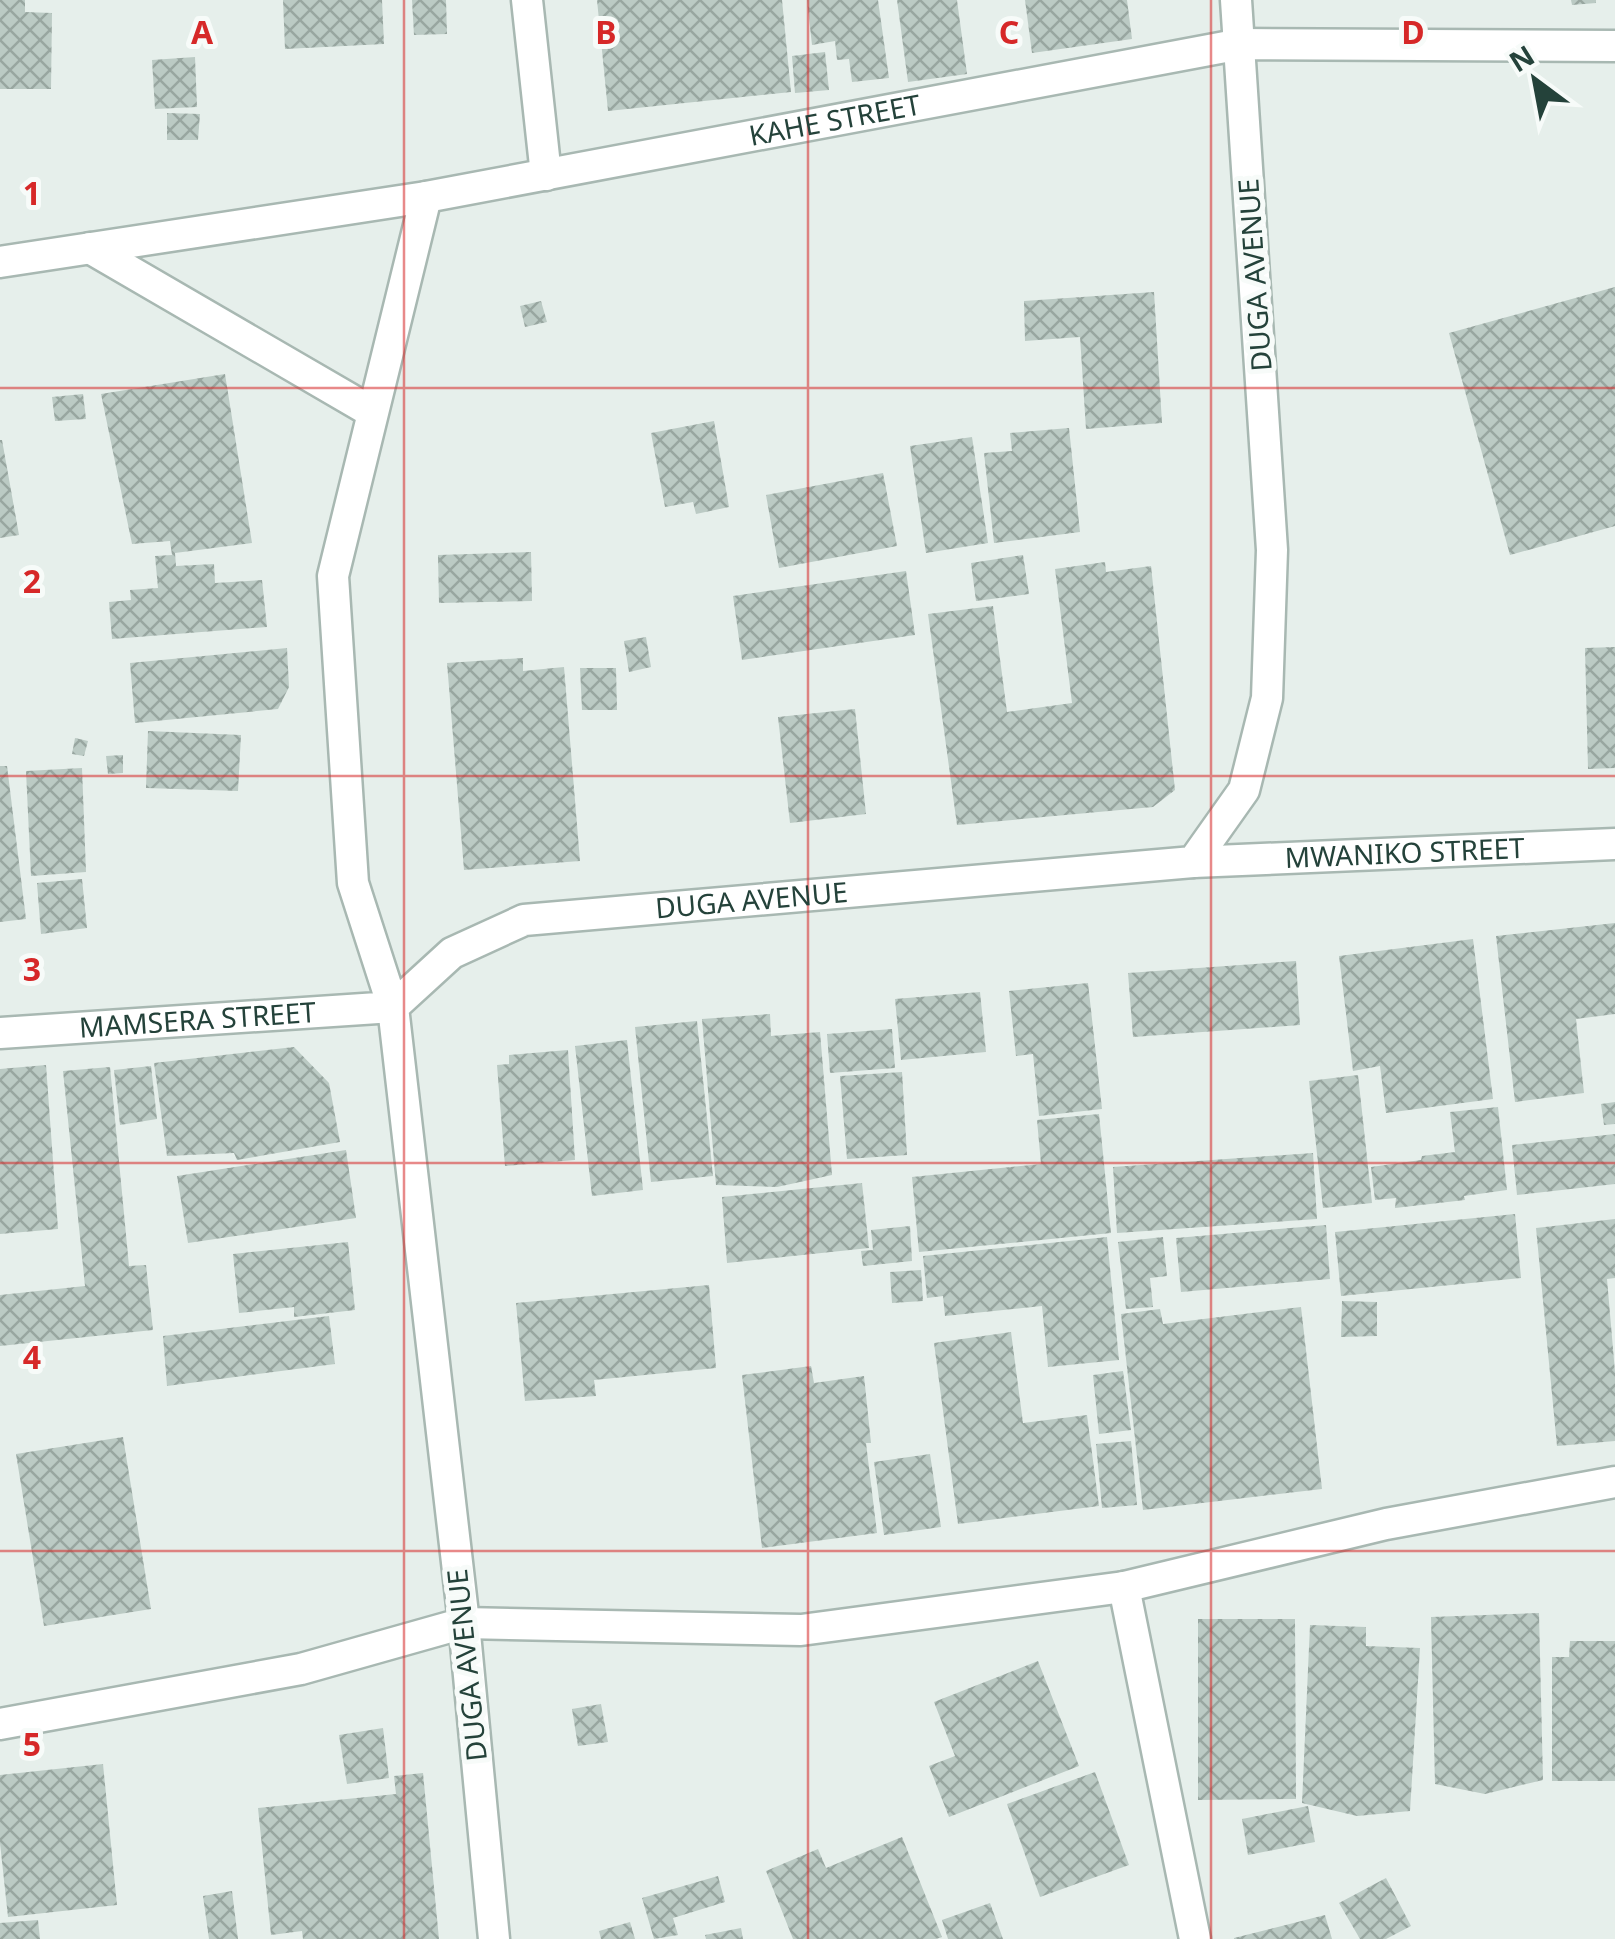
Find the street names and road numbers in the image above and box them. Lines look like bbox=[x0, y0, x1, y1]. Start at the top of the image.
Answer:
street label: KAHE STREET bbox=[746, 84, 924, 154]
street label: DUGA AVENUE bbox=[1228, 178, 1280, 373]
street label: MWANIKO STREET bbox=[1284, 828, 1526, 876]
street label: DUGA AVENUE bbox=[654, 872, 849, 927]
street label: MAMSERA STREET bbox=[78, 992, 318, 1046]
street label: DUGA AVENUE bbox=[437, 1567, 495, 1763]

